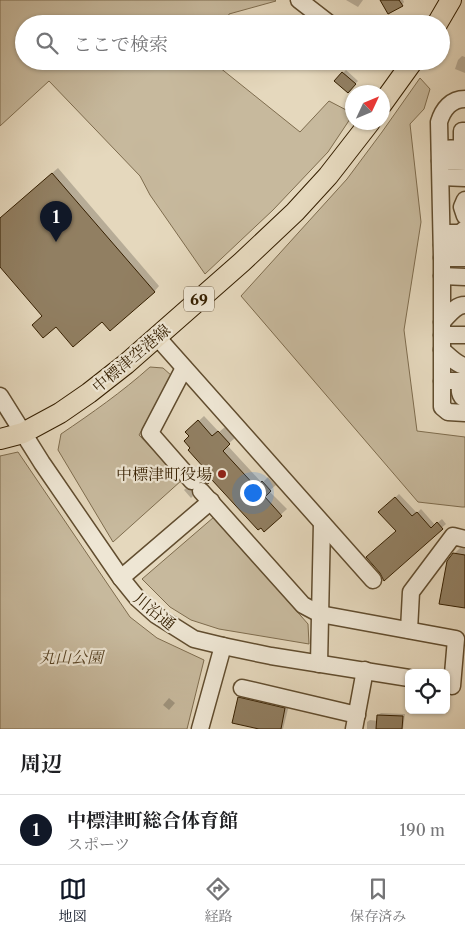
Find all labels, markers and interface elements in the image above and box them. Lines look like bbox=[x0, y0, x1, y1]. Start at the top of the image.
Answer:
search box bbox=[15, 15, 450, 70]
icon: search bbox=[33, 29, 61, 57]
text: ここで検索 bbox=[73, 33, 168, 56]
north arrow bbox=[345, 85, 390, 130]
pin: 1 bbox=[40, 201, 72, 242]
road number: 69 bbox=[184, 286, 214, 312]
street label: 中標津空港線 bbox=[88, 319, 174, 397]
place label: 中標津町役場 bbox=[116, 464, 212, 484]
marker: 中標津町役場 bbox=[216, 468, 228, 480]
your location bbox=[240, 480, 266, 506]
street label: 川沿通 bbox=[130, 588, 180, 634]
park label: 丸山公園 bbox=[39, 647, 106, 667]
map controls bbox=[405, 669, 450, 714]
button: locate bbox=[405, 669, 450, 714]
text: 周辺 bbox=[20, 751, 62, 776]
text: 中標津町総合体育館 bbox=[67, 809, 238, 832]
text: 1 bbox=[32, 820, 40, 840]
text: 190 m bbox=[400, 820, 445, 840]
text: スポーツ bbox=[67, 834, 130, 854]
tab: 地図 bbox=[59, 875, 87, 925]
tab: 経路 bbox=[204, 875, 232, 925]
tab: 保存済み bbox=[350, 875, 406, 925]

